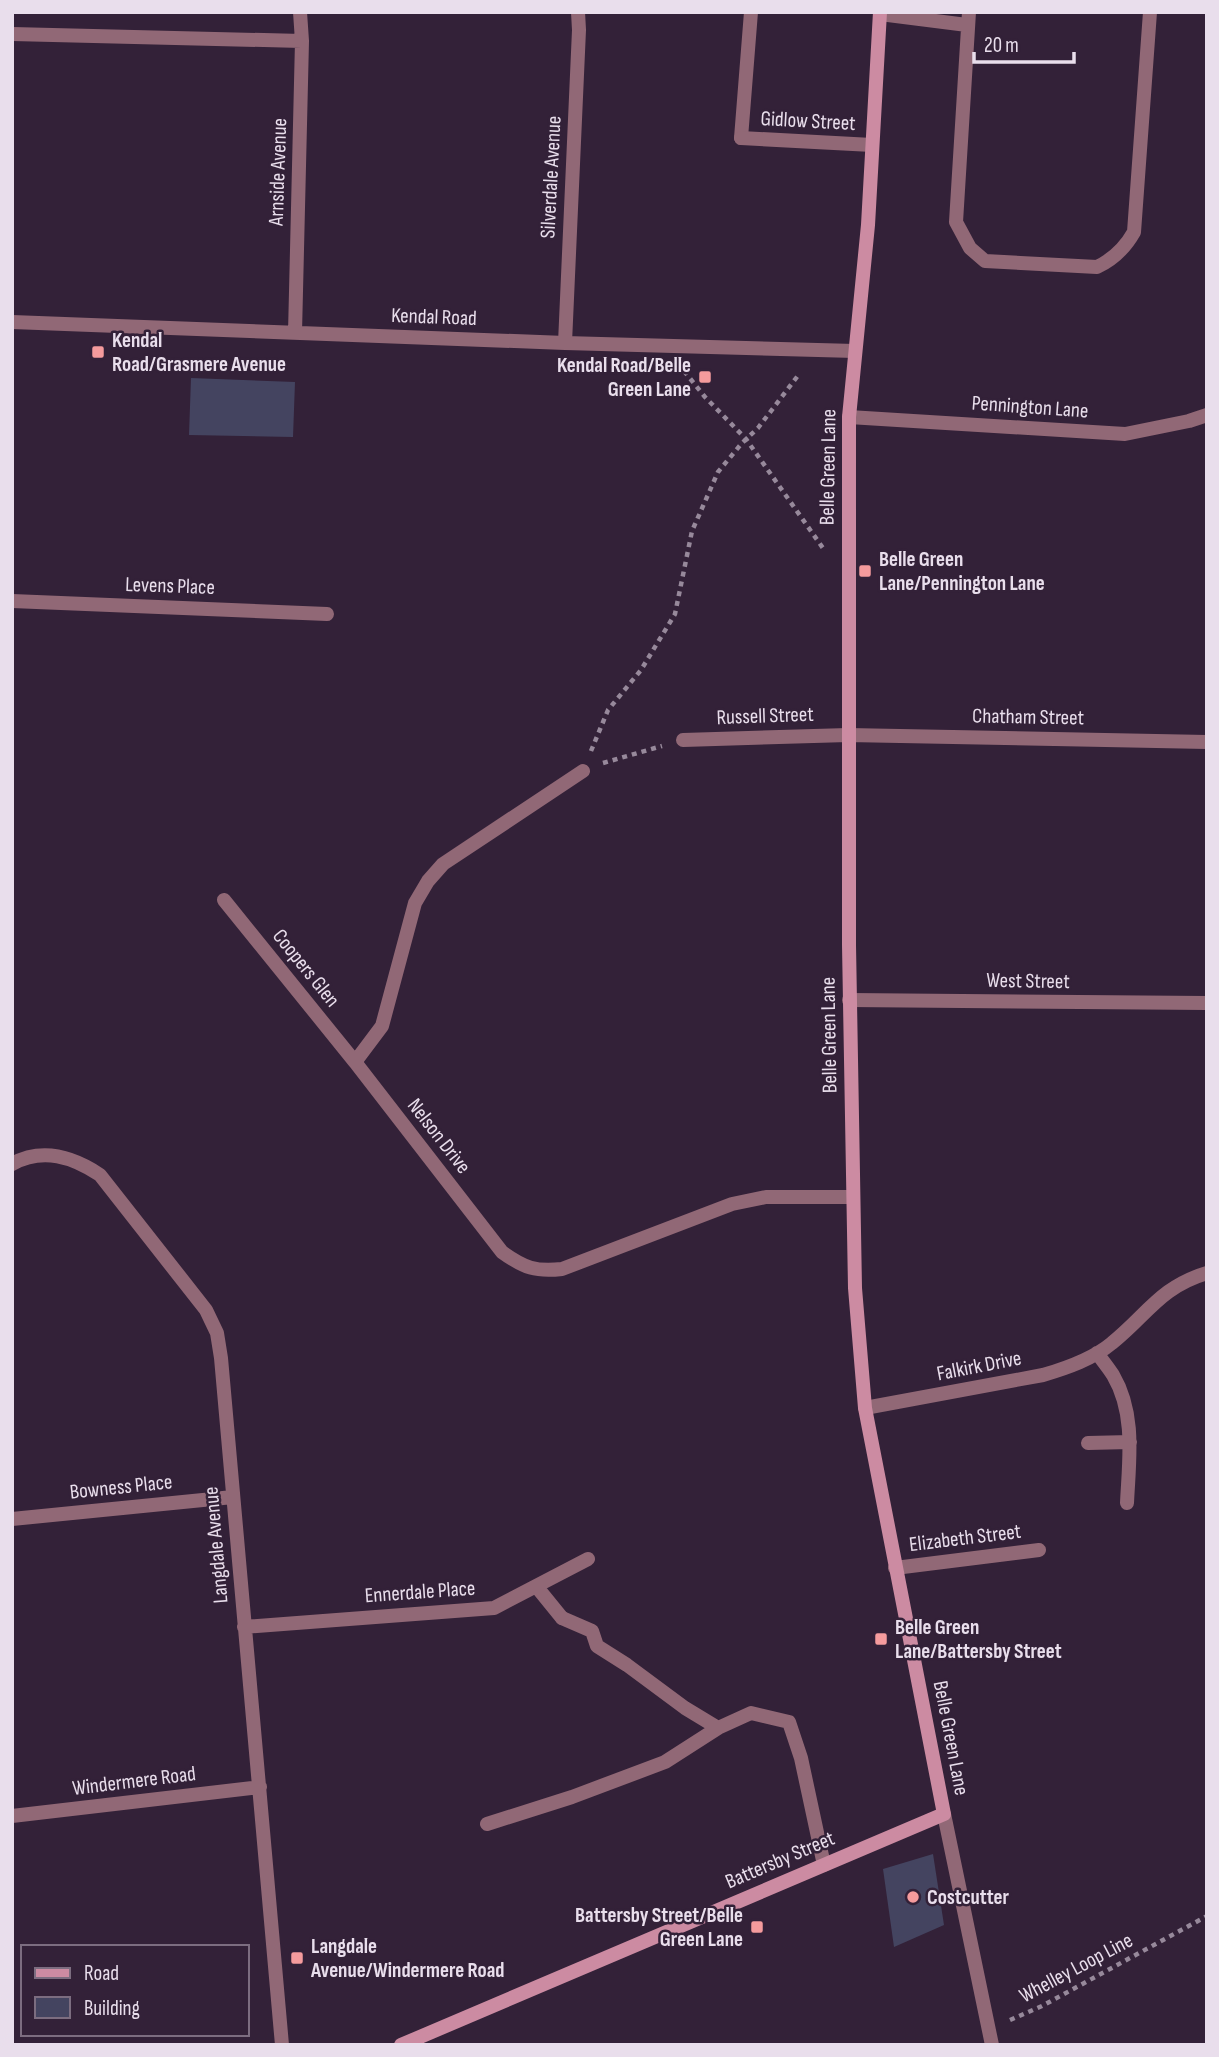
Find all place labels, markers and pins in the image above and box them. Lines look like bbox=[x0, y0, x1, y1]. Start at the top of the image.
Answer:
place label: Kendal Road/Grasmere Avenue bbox=[112, 328, 286, 377]
marker: Kendal Road/Grasmere Avenue bbox=[90, 344, 106, 360]
place label: Kendal Road/Belle Green Lane bbox=[557, 353, 691, 402]
marker: Kendal Road/Belle Green Lane bbox=[697, 369, 713, 385]
place label: Belle Green Lane/Pennington Lane bbox=[879, 547, 1045, 596]
marker: Belle Green Lane/Pennington Lane bbox=[857, 563, 873, 579]
place label: Belle Green Lane/Battersby Street bbox=[895, 1615, 1062, 1664]
marker: Belle Green Lane/Battersby Street bbox=[873, 1631, 889, 1647]
place label: Costcutter bbox=[927, 1885, 1009, 1910]
marker: Costcutter bbox=[905, 1889, 921, 1905]
place label: Battersby Street/Belle Green Lane bbox=[575, 1903, 743, 1952]
marker: Battersby Street/Belle Green Lane bbox=[749, 1919, 765, 1935]
place label: Langdale Avenue/Windermere Road bbox=[310, 1934, 504, 1983]
marker: Langdale Avenue/Windermere Road bbox=[289, 1950, 305, 1966]

